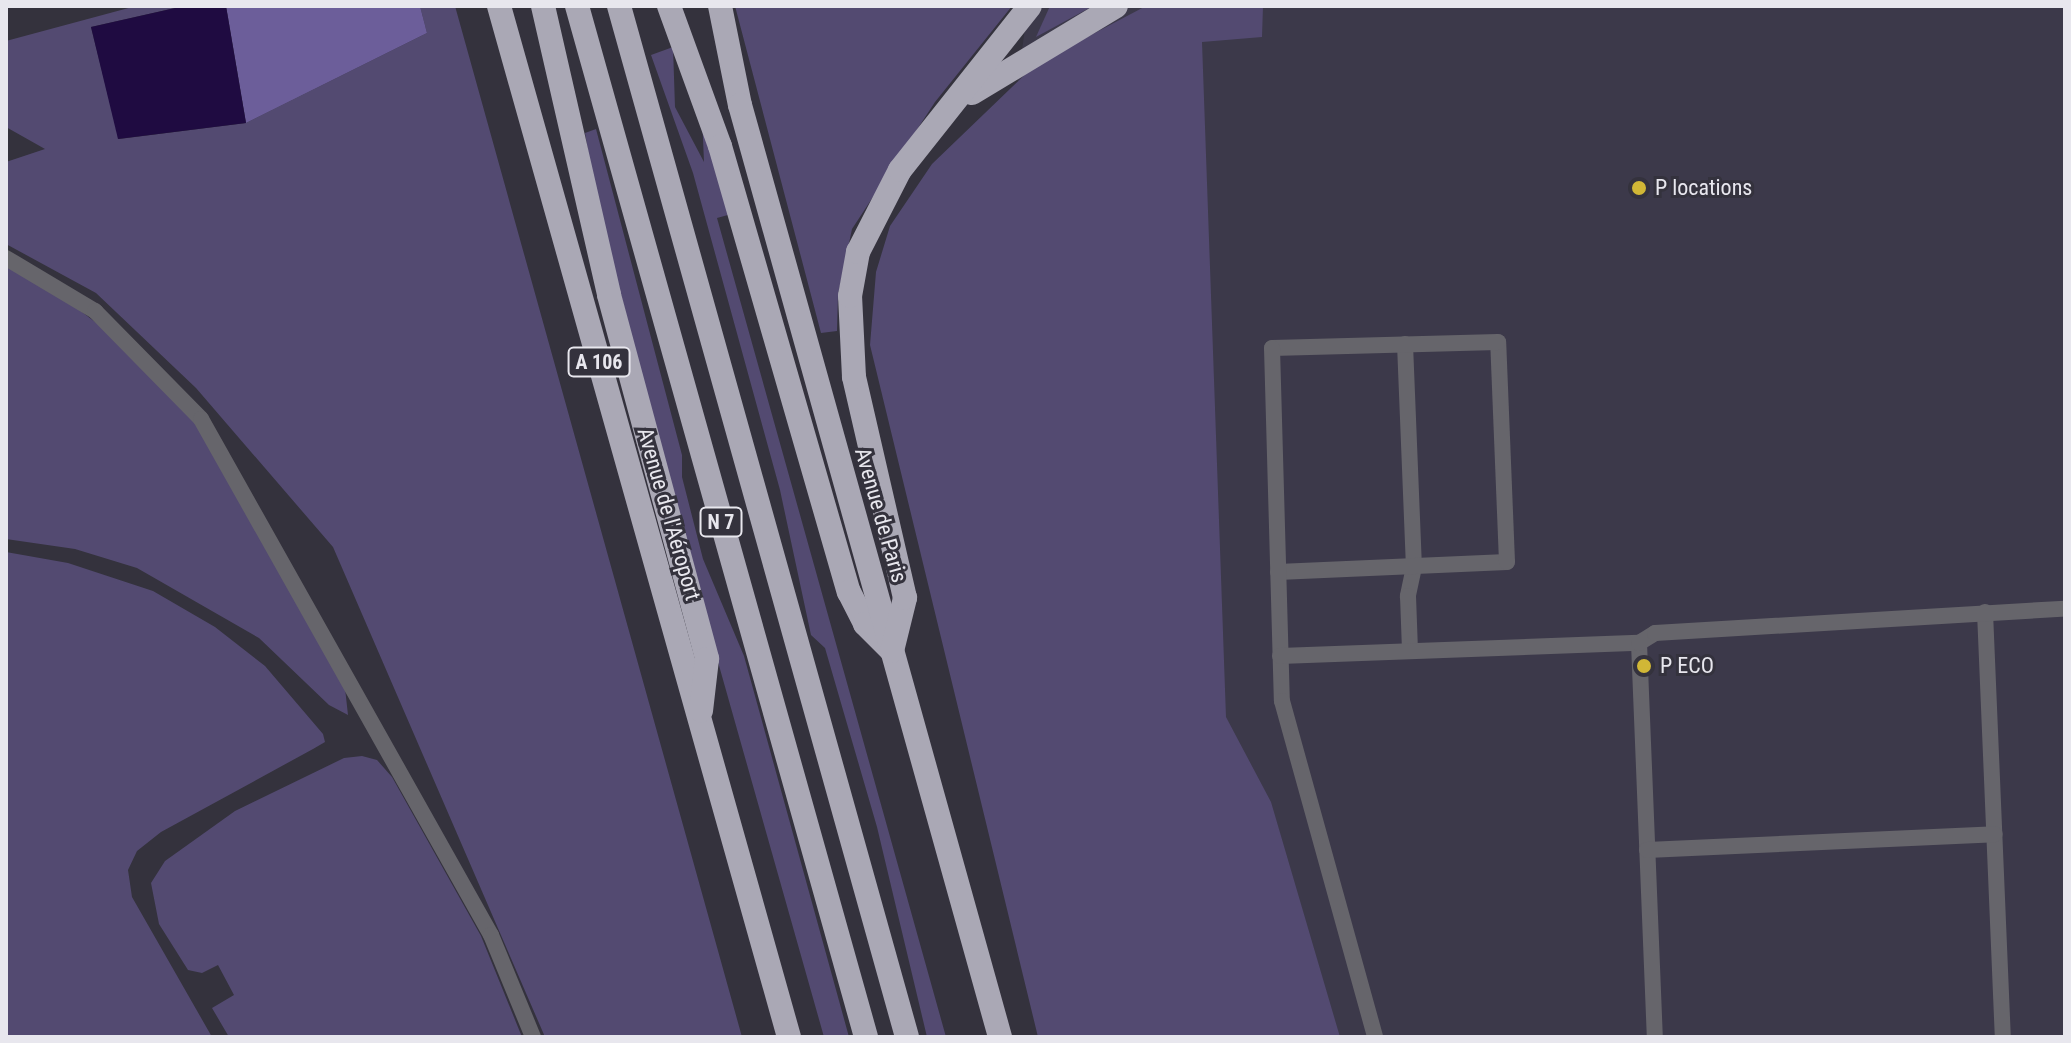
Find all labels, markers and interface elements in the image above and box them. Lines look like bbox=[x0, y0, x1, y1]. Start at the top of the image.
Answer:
place label: P locations bbox=[1655, 175, 1752, 201]
marker: P locations bbox=[1630, 179, 1648, 197]
road number: A 106 bbox=[567, 346, 631, 378]
street label: Avenue de l'Aéroport bbox=[632, 425, 706, 603]
street label: Avenue de Paris bbox=[849, 445, 913, 585]
road number: N 7 bbox=[699, 506, 743, 538]
place label: P ECO bbox=[1660, 653, 1714, 679]
marker: P ECO bbox=[1635, 657, 1653, 675]

